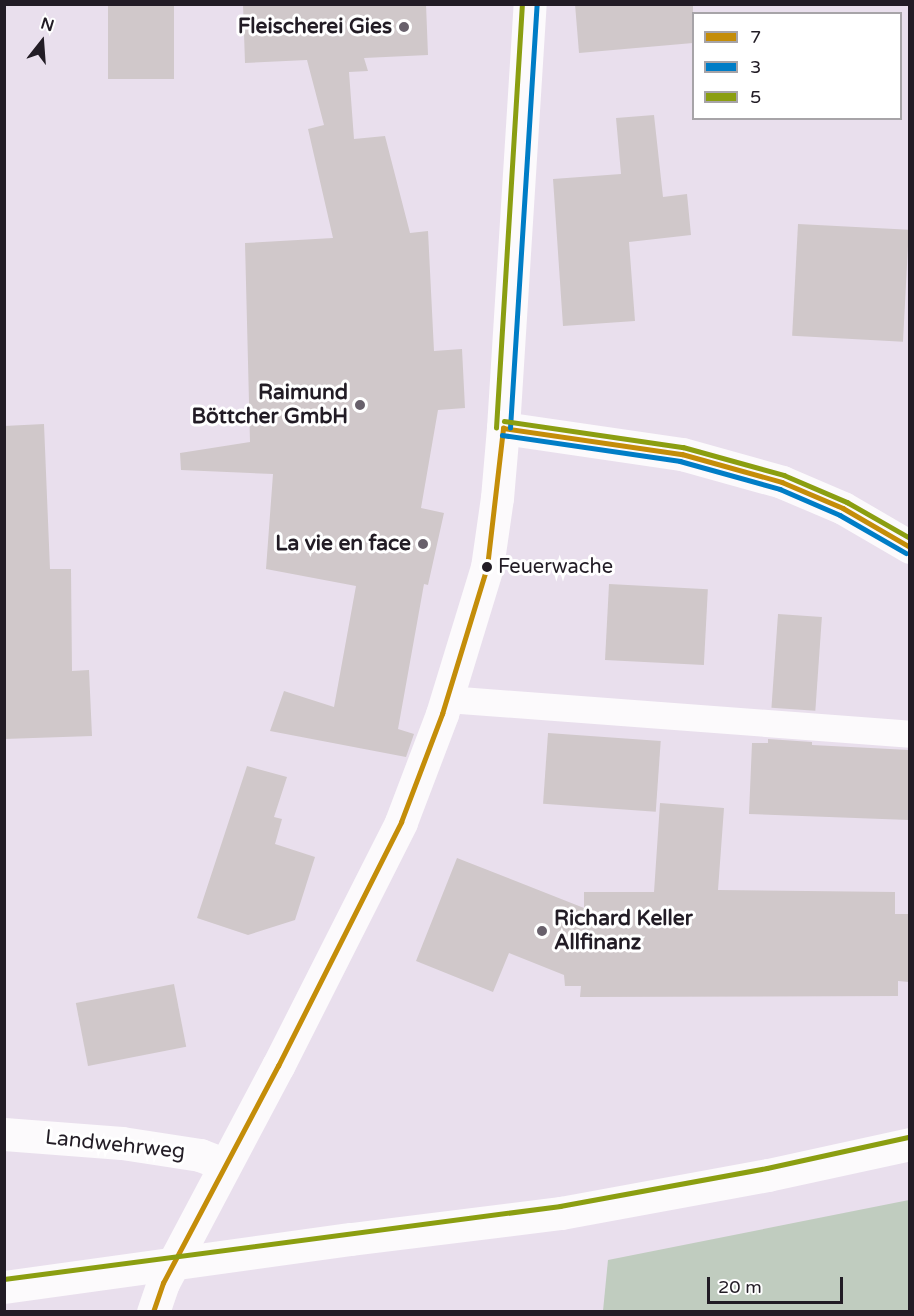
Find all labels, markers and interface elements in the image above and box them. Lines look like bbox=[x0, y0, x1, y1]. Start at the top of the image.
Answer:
north arrow bbox=[12, 12, 72, 72]
legend bbox=[692, 12, 902, 120]
text: N bbox=[38, 13, 56, 36]
place label: Fleischerei Gies bbox=[238, 14, 392, 40]
marker: Fleischerei Gies bbox=[397, 20, 411, 34]
text: 7 bbox=[750, 26, 761, 48]
text: 3 bbox=[750, 56, 761, 78]
text: 5 bbox=[750, 86, 761, 108]
place label: Raimund Böttcher GmbH bbox=[192, 380, 348, 430]
marker: Raimund Böttcher GmbH bbox=[353, 398, 367, 412]
place label: La vie en face bbox=[275, 531, 411, 557]
marker: La vie en face bbox=[416, 537, 430, 551]
place label: Feuerwache bbox=[498, 555, 613, 579]
marker: Feuerwache bbox=[481, 561, 493, 573]
place label: Richard Keller Allfinanz bbox=[554, 906, 693, 956]
marker: Richard Keller Allfinanz bbox=[535, 924, 549, 938]
street label: Landwehrweg bbox=[44, 1125, 186, 1165]
scale bar bbox=[710, 1265, 846, 1303]
text: 20 m bbox=[718, 1276, 762, 1298]

